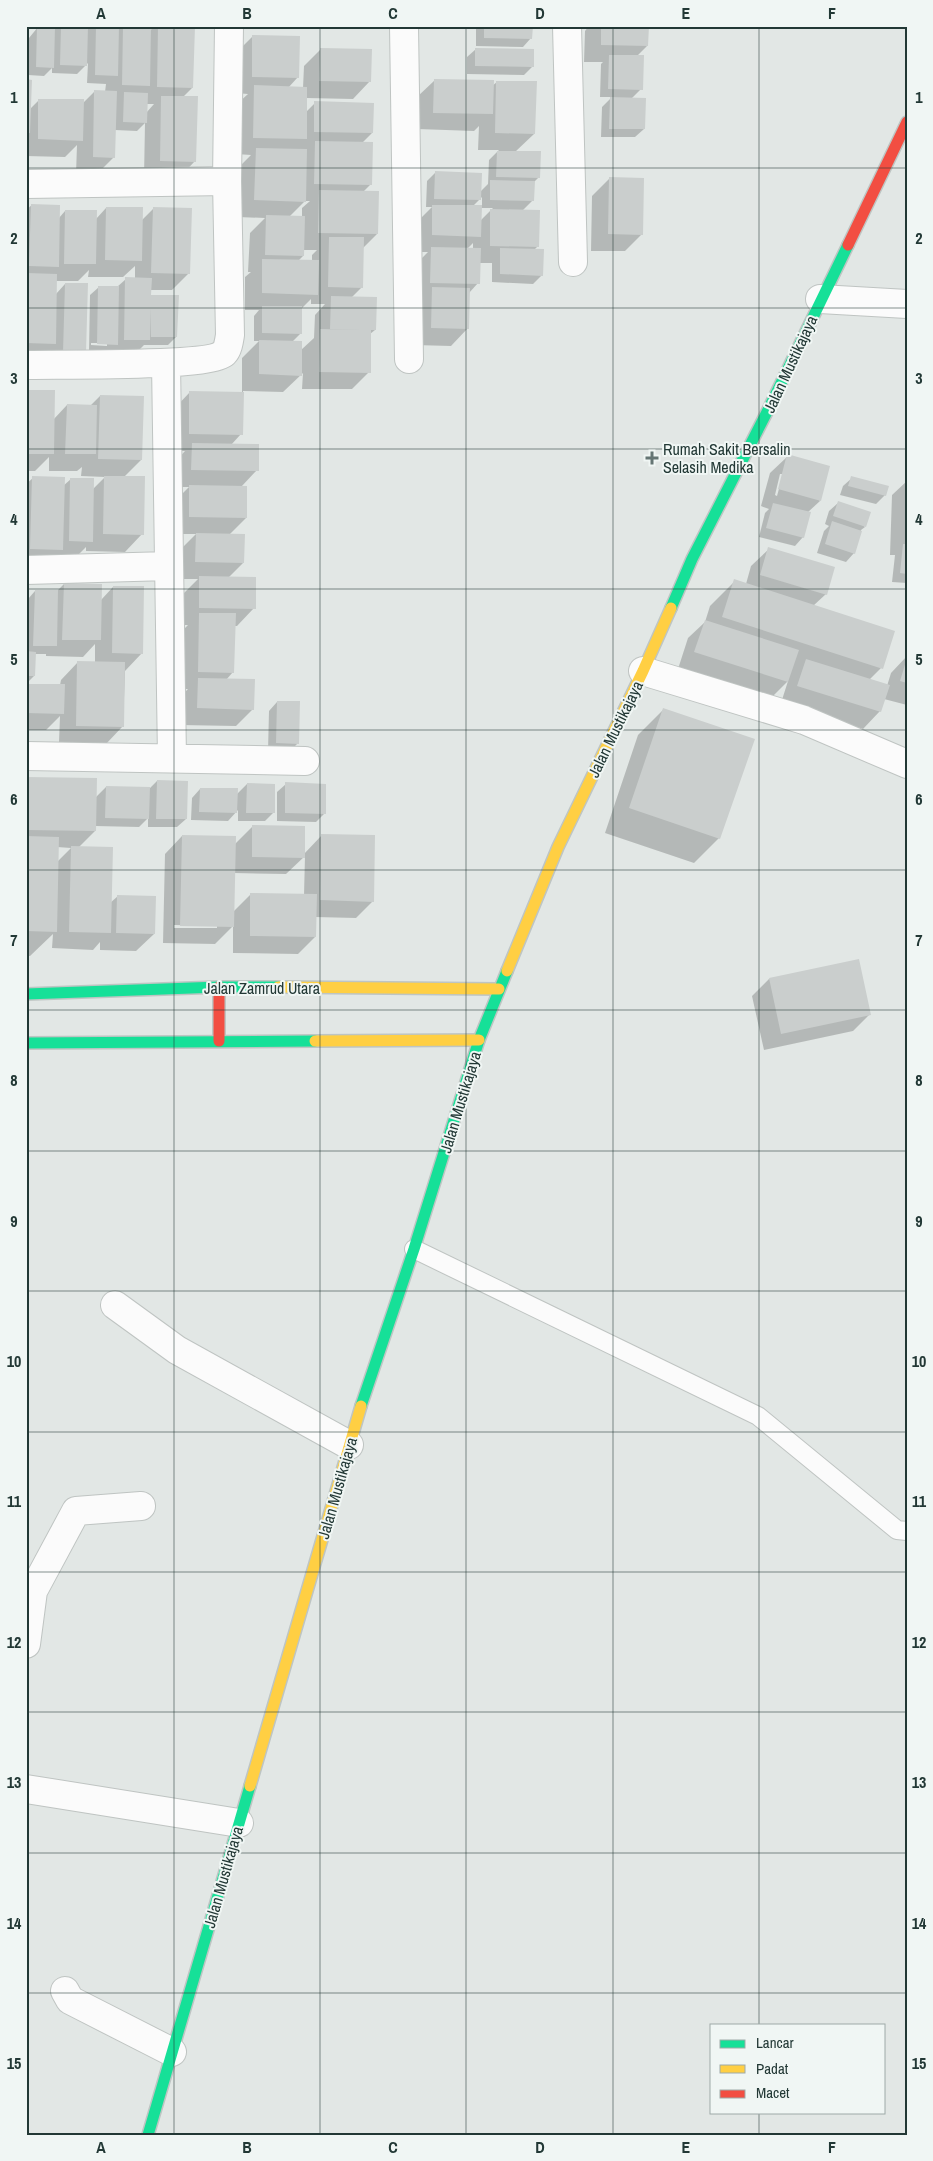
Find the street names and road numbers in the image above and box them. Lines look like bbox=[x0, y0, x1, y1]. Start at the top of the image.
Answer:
street label: Jalan Mustikajaya bbox=[758, 311, 822, 416]
street label: Jalan Mustikajaya bbox=[582, 676, 648, 781]
street label: Jalan Zamrud Utara bbox=[204, 977, 321, 999]
street label: Jalan Mustikajaya bbox=[434, 1048, 486, 1155]
street label: Jalan Mustikajaya bbox=[312, 1434, 362, 1542]
street label: Jalan Mustikajaya bbox=[198, 1823, 248, 1931]

